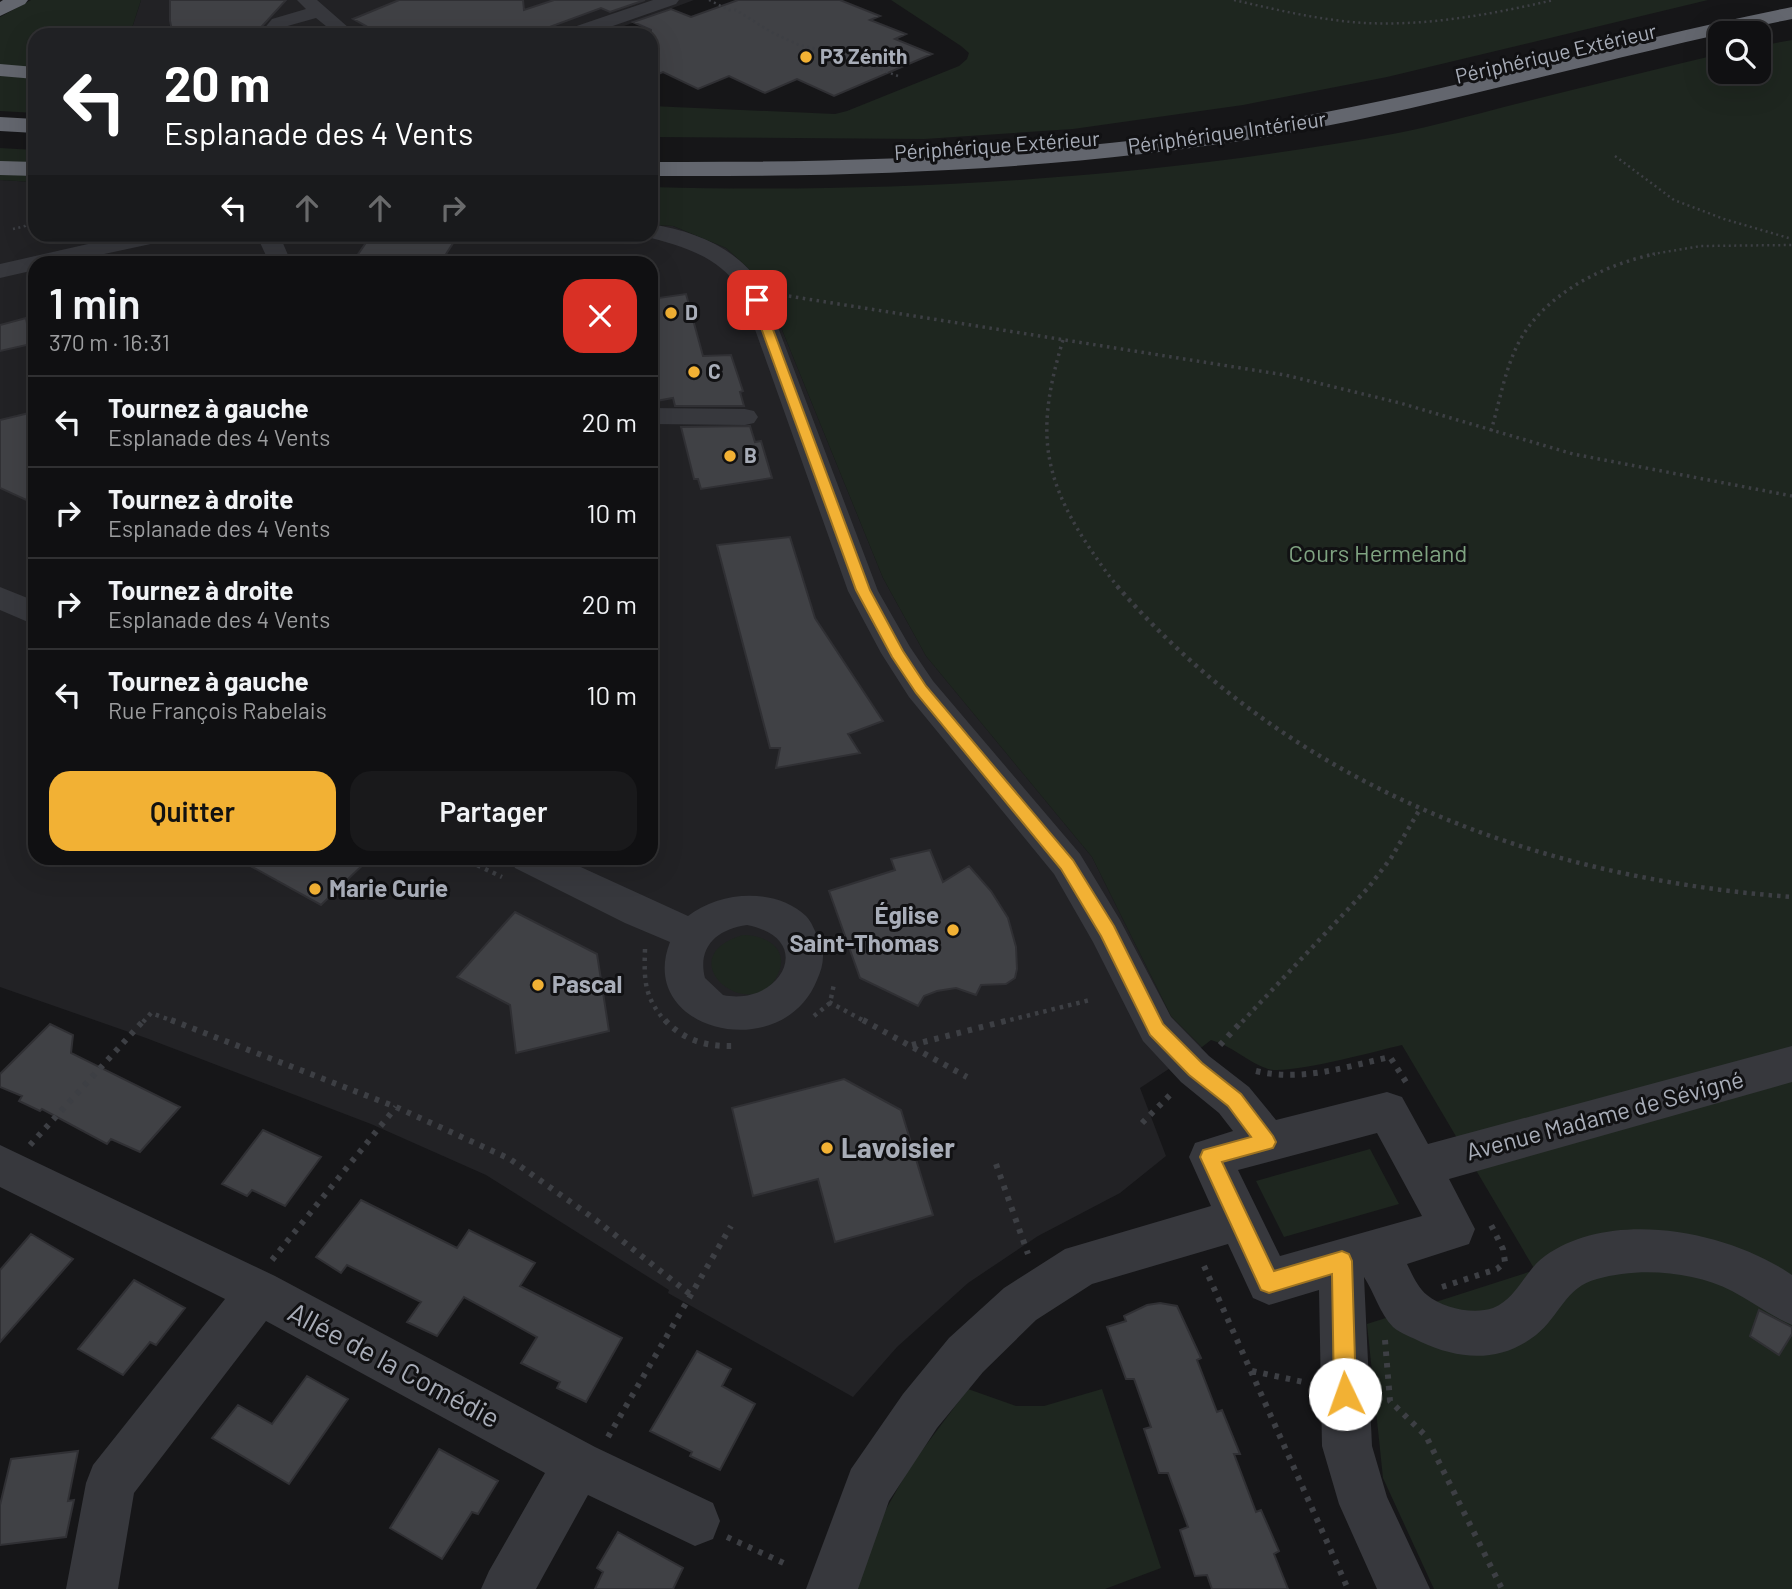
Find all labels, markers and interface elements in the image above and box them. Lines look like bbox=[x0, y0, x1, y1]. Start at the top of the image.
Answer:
street label: Périphérique Extérieur bbox=[1453, 17, 1659, 88]
map controls bbox=[1708, 21, 1771, 84]
button: search bbox=[1708, 21, 1771, 84]
place label: P3 Zénith bbox=[820, 43, 908, 68]
marker: P3 Zénith bbox=[798, 49, 814, 65]
text: 20 m bbox=[164, 53, 270, 112]
icon: left bbox=[49, 56, 140, 147]
street label: Périphérique Intérieur bbox=[1126, 105, 1328, 158]
text: Esplanade des 4 Vents bbox=[164, 113, 473, 151]
street label: Périphérique Extérieur bbox=[893, 125, 1101, 164]
icon: left bbox=[215, 189, 253, 227]
icon: ahead bbox=[288, 189, 326, 227]
icon: ahead bbox=[361, 189, 399, 227]
icon: right bbox=[434, 189, 472, 227]
pin bbox=[727, 270, 787, 330]
text: 1 min bbox=[49, 277, 141, 327]
button: close bbox=[563, 279, 637, 353]
icon: arrive bbox=[738, 281, 776, 319]
place label: D bbox=[685, 299, 698, 324]
marker: D bbox=[663, 305, 679, 321]
text: 370 m · 16:31 bbox=[49, 328, 170, 356]
place label: C bbox=[708, 358, 721, 383]
marker: C bbox=[686, 364, 702, 380]
text: Tournez à gauche bbox=[108, 392, 309, 423]
icon: left bbox=[49, 403, 87, 441]
text: 20 m bbox=[582, 406, 637, 437]
text: Esplanade des 4 Vents bbox=[108, 423, 330, 451]
place label: B bbox=[744, 442, 757, 467]
marker: B bbox=[722, 448, 738, 464]
text: Tournez à droite bbox=[108, 483, 293, 514]
icon: right bbox=[49, 494, 87, 532]
text: 10 m bbox=[587, 497, 637, 528]
text: Esplanade des 4 Vents bbox=[108, 514, 330, 542]
park label: Cours Hermeland bbox=[1289, 538, 1467, 567]
text: Tournez à droite bbox=[108, 574, 293, 605]
icon: right bbox=[49, 585, 87, 623]
text: 20 m bbox=[582, 588, 637, 619]
text: Esplanade des 4 Vents bbox=[108, 605, 330, 633]
text: Tournez à gauche bbox=[108, 665, 309, 696]
icon: left bbox=[49, 676, 87, 714]
text: 10 m bbox=[587, 679, 637, 710]
text: Rue François Rabelais bbox=[108, 696, 327, 724]
button: Quitter bbox=[49, 771, 336, 851]
button: Partager bbox=[350, 771, 637, 851]
place label: Marie Curie bbox=[329, 873, 448, 902]
marker: Marie Curie bbox=[307, 881, 323, 897]
place label: Église Saint-Thomas bbox=[789, 900, 939, 957]
marker: Église Saint-Thomas bbox=[945, 922, 961, 938]
place label: Pascal bbox=[552, 969, 622, 998]
marker: Pascal bbox=[530, 977, 546, 993]
street label: Avenue Madame de Sévigné bbox=[1463, 1064, 1747, 1166]
place label: Lavoisier bbox=[841, 1130, 955, 1164]
marker: Lavoisier bbox=[819, 1140, 835, 1156]
street label: Allée de la Comédie bbox=[283, 1294, 506, 1434]
position arrow bbox=[1308, 1357, 1382, 1431]

